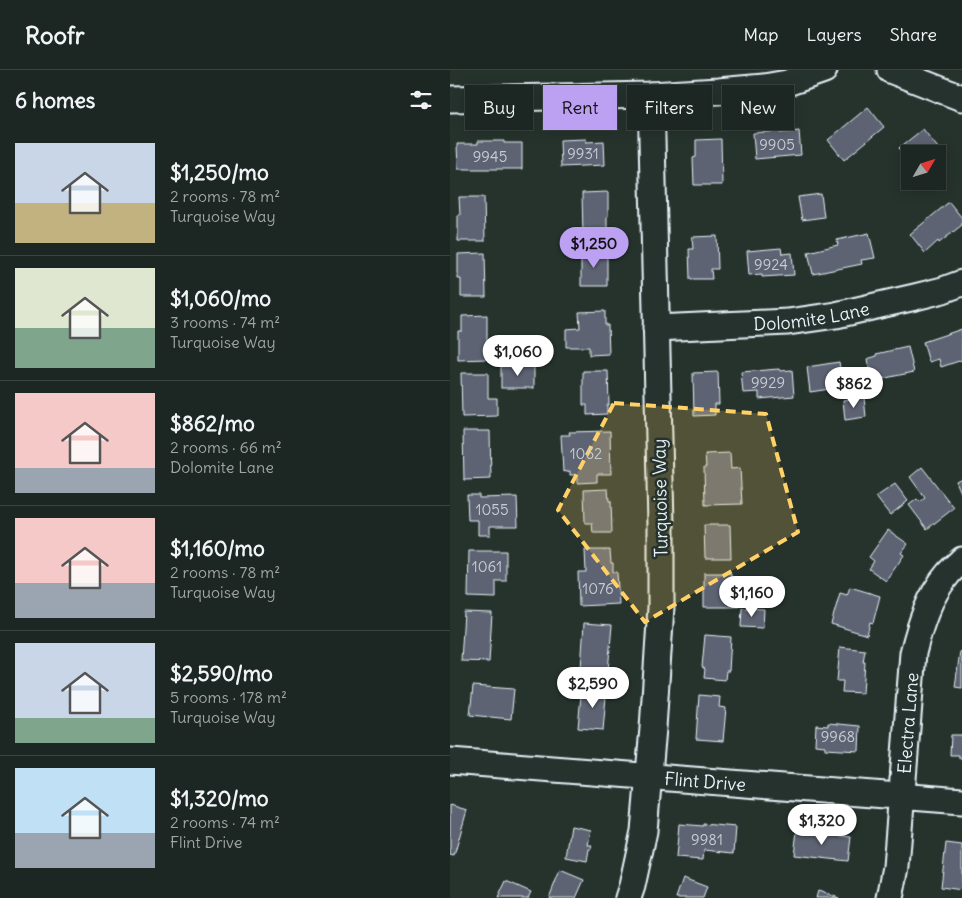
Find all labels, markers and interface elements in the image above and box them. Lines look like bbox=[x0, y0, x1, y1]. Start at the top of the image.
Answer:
text: Roofr bbox=[25, 20, 85, 50]
text: Map bbox=[743, 23, 778, 46]
text: Layers bbox=[806, 23, 862, 46]
text: Share bbox=[890, 23, 937, 46]
chip: Buy bbox=[465, 85, 533, 130]
chip: Rent bbox=[543, 85, 617, 130]
chip: Filters bbox=[627, 85, 712, 130]
chip: New bbox=[722, 85, 794, 130]
icon: filters bbox=[407, 86, 435, 114]
text: 6 homes bbox=[15, 87, 95, 114]
house number: 9905 bbox=[759, 135, 795, 154]
house number: 9931 bbox=[567, 144, 599, 163]
north arrow bbox=[901, 145, 946, 190]
map controls bbox=[901, 145, 946, 190]
house number: 9945 bbox=[473, 147, 507, 166]
text: $1,250/mo bbox=[170, 159, 269, 186]
icon: home bbox=[55, 163, 115, 223]
text: 2 rooms · 78 m² bbox=[170, 186, 280, 206]
text: Turquoise Way bbox=[170, 206, 276, 226]
pin: $1,250 bbox=[553, 226, 635, 269]
text: $1,250 bbox=[571, 233, 617, 253]
house number: 9924 bbox=[754, 255, 788, 274]
text: $1,060/mo bbox=[170, 285, 271, 312]
icon: home bbox=[55, 288, 115, 348]
street label: Dolomite Lane bbox=[753, 296, 872, 335]
text: 3 rooms · 74 m² bbox=[170, 312, 280, 332]
text: Turquoise Way bbox=[170, 332, 276, 352]
pin: $1,060 bbox=[477, 334, 559, 377]
text: $1,060 bbox=[494, 341, 542, 361]
pin: $862 bbox=[824, 366, 884, 409]
house number: 9929 bbox=[751, 373, 785, 392]
text: $862 bbox=[836, 373, 872, 393]
text: $862/mo bbox=[170, 410, 255, 437]
icon: home bbox=[55, 413, 115, 473]
text: 2 rooms · 66 m² bbox=[170, 437, 282, 457]
street label: Turquoise Way bbox=[647, 438, 673, 558]
house number: 1062 bbox=[570, 444, 602, 463]
text: Dolomite Lane bbox=[170, 457, 274, 477]
house number: 1055 bbox=[475, 500, 509, 519]
text: $1,160/mo bbox=[170, 535, 265, 562]
icon: home bbox=[55, 538, 115, 598]
house number: 1061 bbox=[472, 557, 502, 576]
text: 2 rooms · 78 m² bbox=[170, 562, 280, 582]
pin: $1,160 bbox=[711, 576, 793, 618]
house number: 1076 bbox=[582, 579, 614, 598]
text: Turquoise Way bbox=[170, 582, 276, 602]
text: $1,160 bbox=[730, 582, 774, 602]
text: $2,590/mo bbox=[170, 660, 273, 687]
icon: home bbox=[55, 663, 115, 723]
pin: $2,590 bbox=[552, 666, 634, 709]
street label: Electra Lane bbox=[892, 672, 923, 774]
text: $2,590 bbox=[568, 673, 618, 693]
text: 5 rooms · 178 m² bbox=[170, 687, 287, 707]
text: Turquoise Way bbox=[170, 707, 276, 727]
house number: 9968 bbox=[821, 727, 855, 746]
street label: Flint Drive bbox=[664, 766, 747, 796]
text: $1,320/mo bbox=[170, 785, 269, 812]
icon: home bbox=[55, 788, 115, 848]
pin: $1,320 bbox=[781, 804, 863, 846]
text: $1,320 bbox=[799, 810, 845, 830]
text: 2 rooms · 74 m² bbox=[170, 812, 280, 832]
house number: 9981 bbox=[691, 830, 723, 849]
text: Flint Drive bbox=[170, 832, 242, 852]

